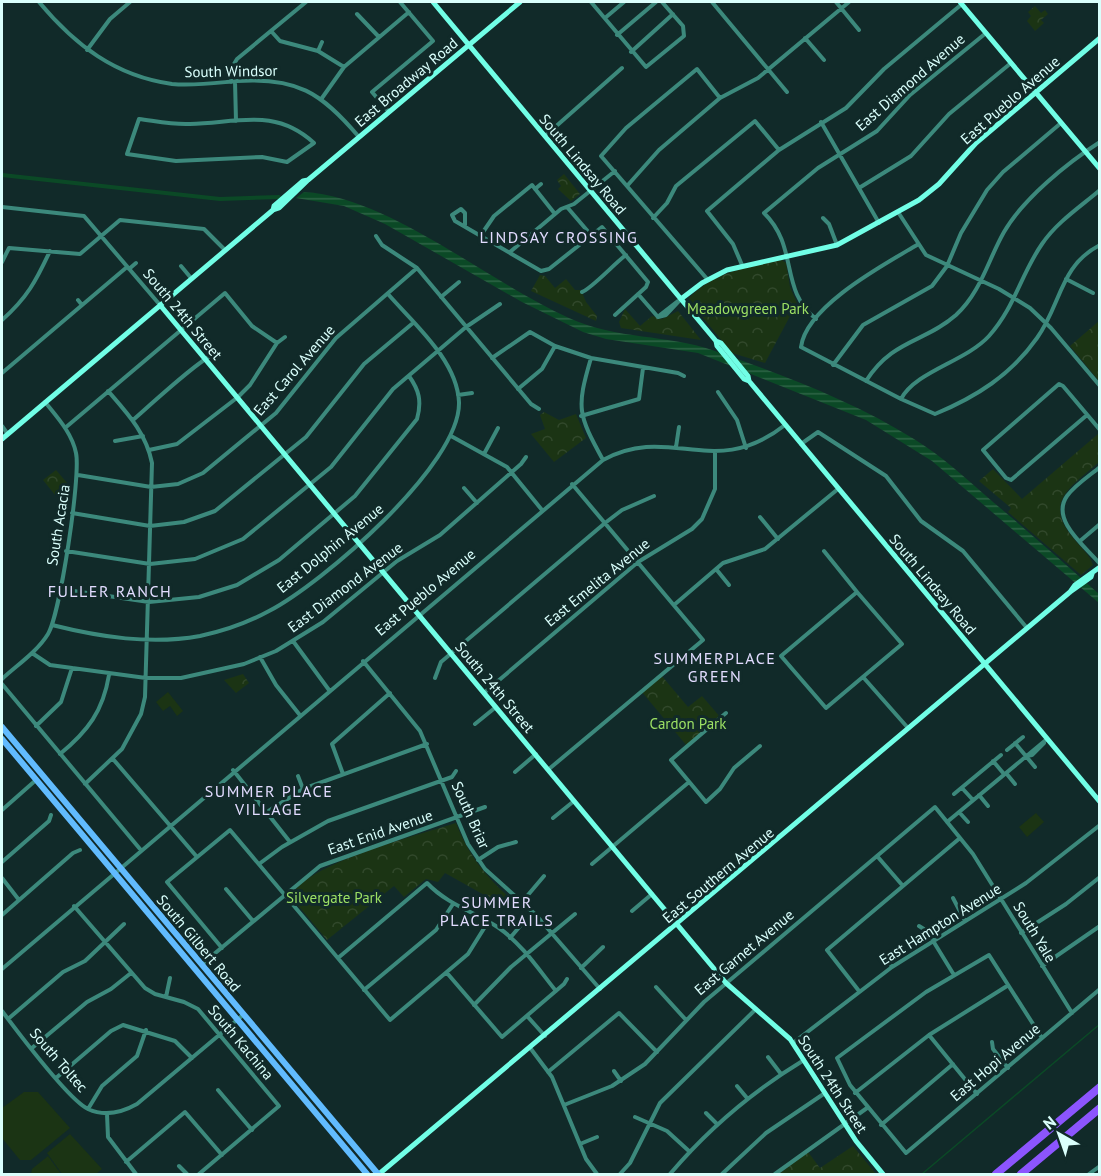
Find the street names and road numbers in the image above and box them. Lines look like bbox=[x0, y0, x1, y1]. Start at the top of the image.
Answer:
street label: East Diamond Avenue bbox=[851, 29, 969, 135]
street label: East Broadway Road bbox=[350, 33, 462, 131]
street label: East Pueblo Avenue bbox=[956, 52, 1064, 148]
street label: South Windsor bbox=[184, 61, 278, 81]
street label: South Lindsay Road bbox=[535, 110, 631, 218]
street label: South 24th Street bbox=[139, 264, 227, 364]
street label: East Carol Avenue bbox=[249, 321, 339, 419]
street label: South Acacia bbox=[42, 483, 74, 567]
street label: East Dolphin Avenue bbox=[273, 499, 387, 597]
street label: South Lindsay Road bbox=[885, 530, 981, 638]
street label: East Emelita Avenue bbox=[540, 534, 654, 630]
street label: East Diamond Avenue bbox=[284, 538, 406, 636]
street label: East Pueblo Avenue bbox=[371, 544, 479, 640]
street label: South 24th Street bbox=[451, 637, 539, 737]
street label: South Briar bbox=[448, 778, 494, 852]
street label: East Enid Avenue bbox=[325, 805, 435, 859]
street label: East Southern Avenue bbox=[658, 823, 778, 927]
street label: East Hampton Avenue bbox=[875, 879, 1005, 969]
street label: South Gilbert Road bbox=[153, 891, 245, 995]
street label: South Yale bbox=[1009, 898, 1061, 966]
street label: East Garnet Avenue bbox=[690, 905, 798, 999]
street label: South Kachina bbox=[204, 1001, 278, 1083]
street label: East Hopi Avenue bbox=[946, 1019, 1044, 1105]
street label: South Toltec bbox=[26, 1024, 92, 1096]
street label: South 24th Street bbox=[794, 1031, 872, 1137]

